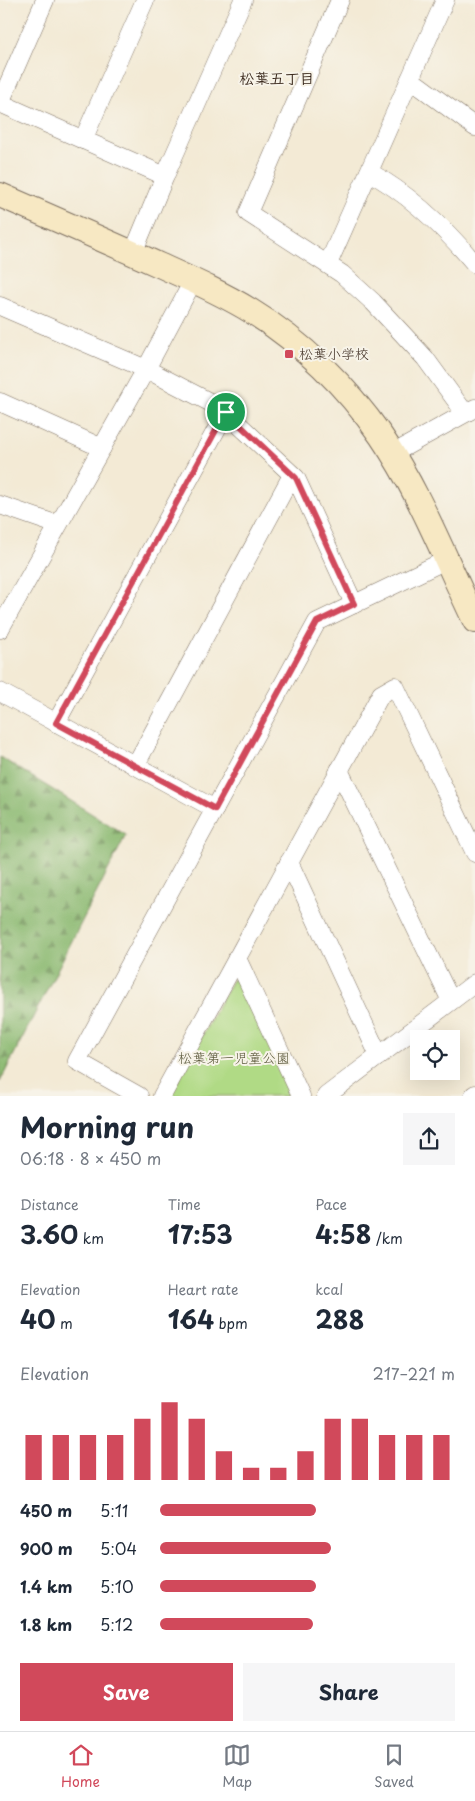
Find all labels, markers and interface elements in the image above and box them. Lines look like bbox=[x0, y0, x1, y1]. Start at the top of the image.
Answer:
district label: 松葉五丁目 bbox=[239, 66, 315, 89]
place label: 松葉小学校 bbox=[299, 343, 369, 364]
marker: 松葉小学校 bbox=[283, 348, 295, 360]
pin bbox=[205, 391, 247, 433]
icon: arrive bbox=[212, 398, 240, 426]
map controls bbox=[410, 1030, 460, 1080]
button: locate bbox=[410, 1030, 460, 1080]
park label: 松葉第一児童公園 bbox=[178, 1047, 290, 1068]
text: Morning run bbox=[20, 1105, 194, 1148]
button: share bbox=[403, 1113, 455, 1165]
text: 06:18 · 8 × 450 m bbox=[20, 1146, 161, 1170]
text: Distance bbox=[20, 1194, 79, 1215]
text: Time bbox=[168, 1194, 201, 1215]
text: Pace bbox=[315, 1194, 347, 1215]
text: 3.60 bbox=[20, 1215, 78, 1253]
text: 17:53 bbox=[168, 1215, 233, 1253]
text: 4:58 bbox=[315, 1215, 371, 1253]
text: km bbox=[78, 1228, 104, 1249]
text: /km bbox=[371, 1228, 403, 1249]
text: Elevation bbox=[20, 1279, 80, 1300]
text: Heart rate bbox=[168, 1279, 238, 1300]
text: kcal bbox=[315, 1279, 343, 1300]
text: 40 bbox=[20, 1300, 56, 1338]
text: 164 bbox=[168, 1300, 214, 1338]
text: 288 bbox=[315, 1300, 364, 1338]
text: m bbox=[56, 1313, 73, 1334]
text: bpm bbox=[214, 1313, 248, 1334]
text: Elevation bbox=[20, 1361, 89, 1385]
text: 217–221 m bbox=[372, 1361, 455, 1385]
text: 450 m bbox=[20, 1498, 72, 1522]
text: 5:11 bbox=[100, 1498, 128, 1522]
text: 900 m bbox=[20, 1536, 73, 1560]
text: 5:04 bbox=[100, 1536, 137, 1560]
text: 1.4 km bbox=[20, 1574, 72, 1598]
text: 5:10 bbox=[100, 1574, 134, 1598]
text: 1.8 km bbox=[20, 1612, 72, 1636]
text: 5:12 bbox=[100, 1612, 133, 1636]
button: Save bbox=[20, 1663, 233, 1721]
button: Share bbox=[243, 1663, 455, 1721]
tab: Home bbox=[61, 1741, 100, 1792]
tab: Map bbox=[222, 1741, 252, 1792]
tab: Saved bbox=[374, 1741, 414, 1792]

